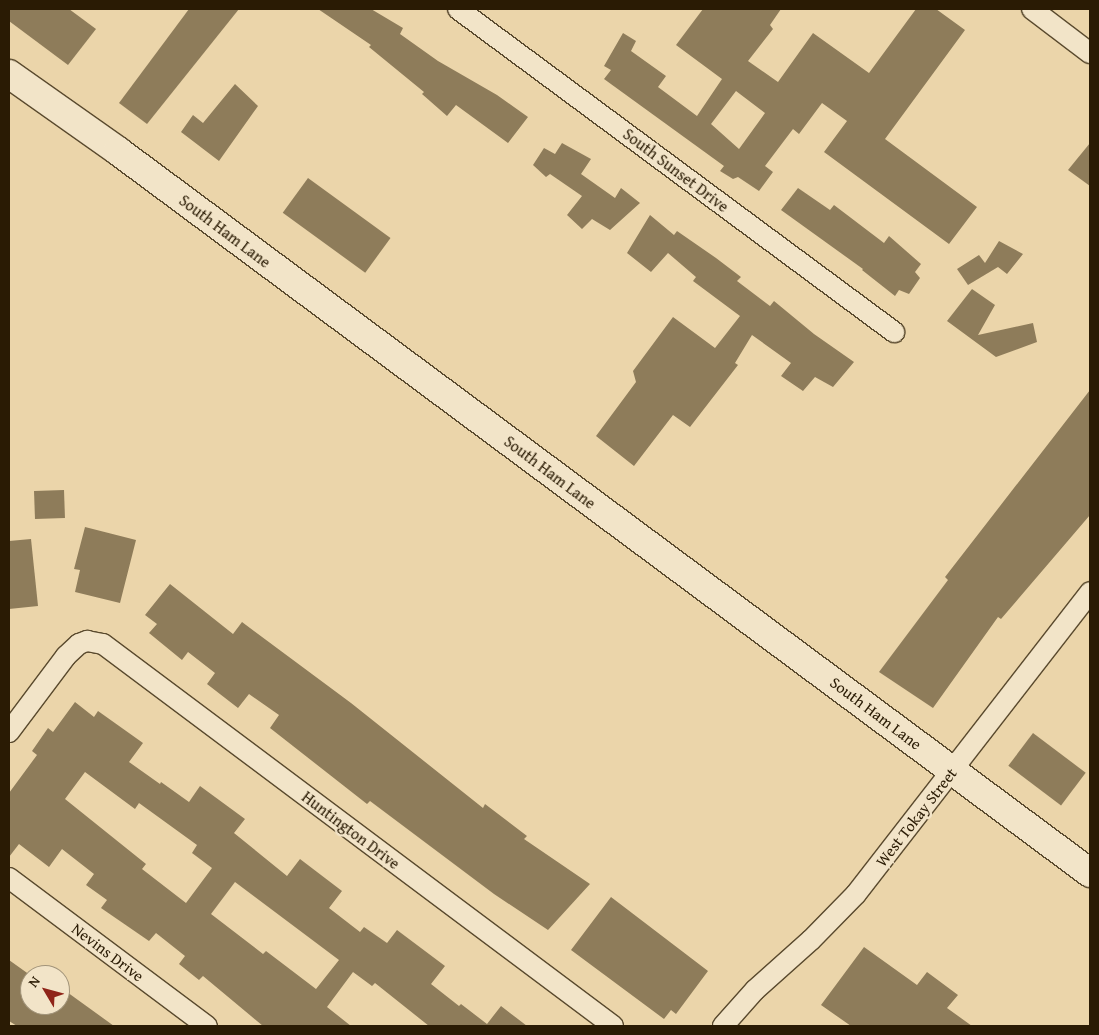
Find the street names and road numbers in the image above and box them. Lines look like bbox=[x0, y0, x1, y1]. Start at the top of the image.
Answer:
street label: South Sunset Drive bbox=[619, 124, 733, 216]
street label: South Ham Lane bbox=[176, 190, 274, 272]
street label: South Ham Lane bbox=[501, 431, 599, 513]
street label: South Ham Lane bbox=[827, 672, 925, 754]
street label: West Tokay Street bbox=[871, 764, 961, 870]
street label: Huntington Drive bbox=[298, 787, 404, 873]
street label: Nevins Drive bbox=[68, 919, 148, 985]

